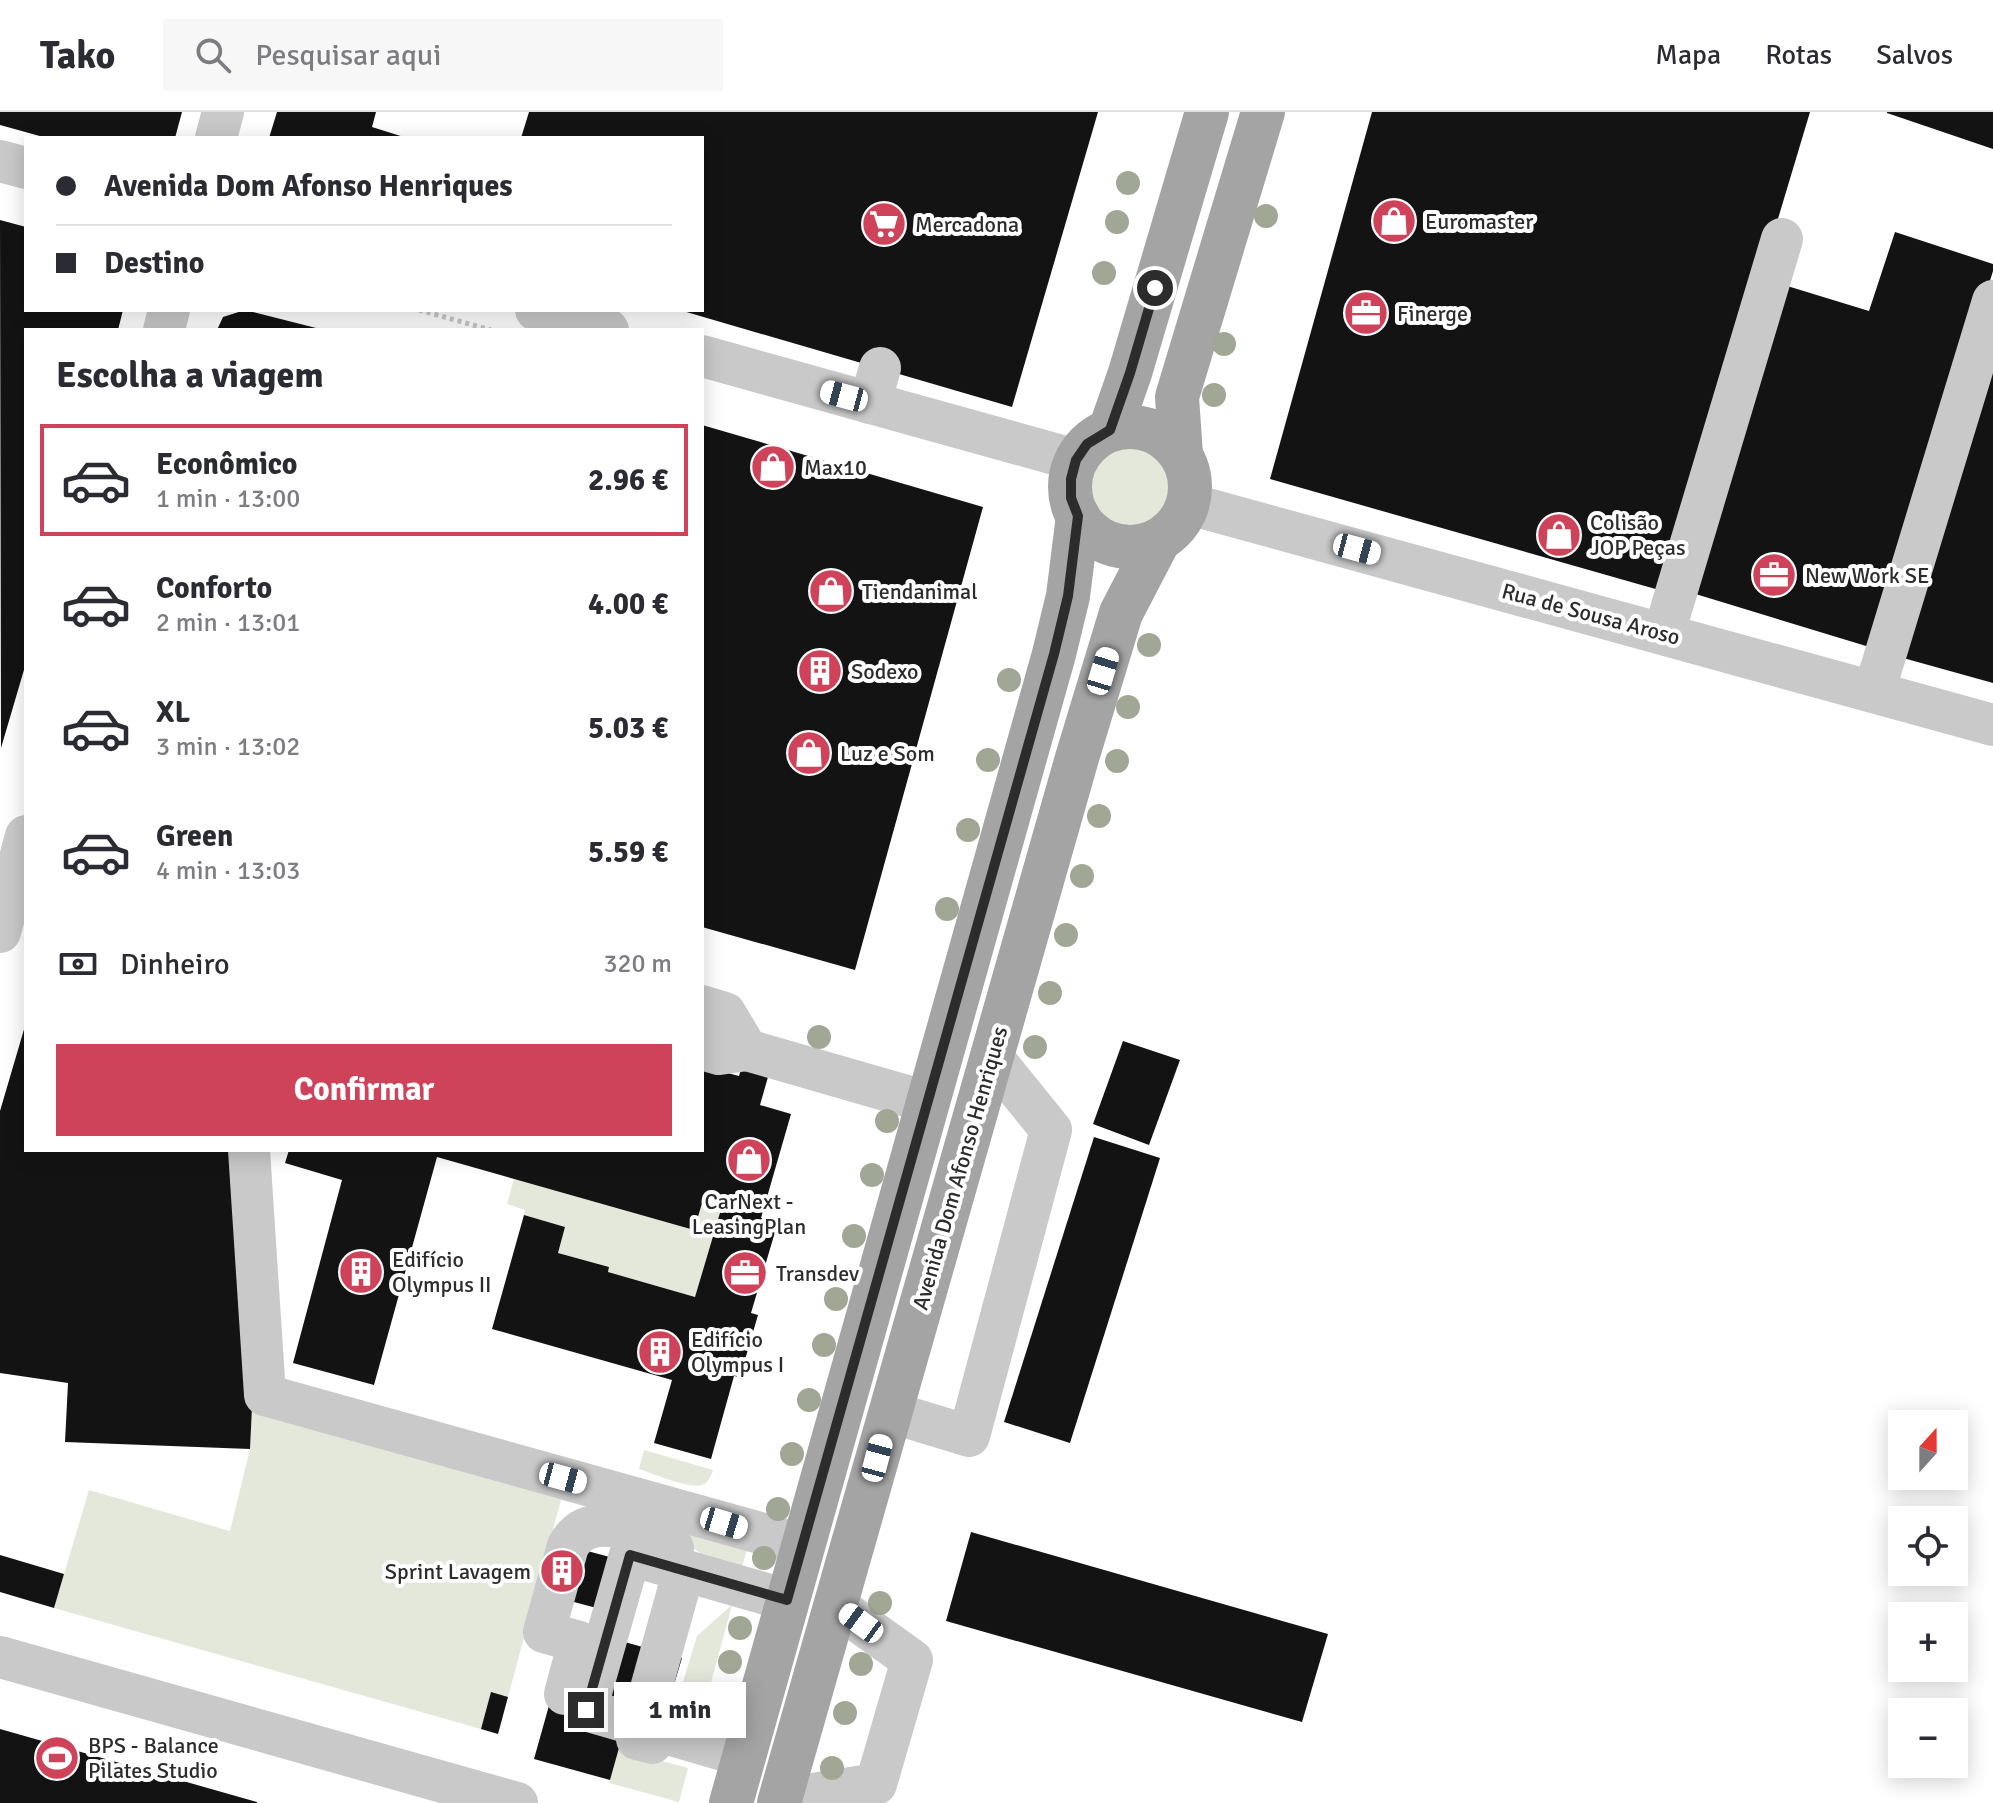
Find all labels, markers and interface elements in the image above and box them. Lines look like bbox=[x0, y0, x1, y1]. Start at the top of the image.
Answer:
search box bbox=[163, 19, 723, 91]
text: Tako bbox=[40, 32, 115, 79]
icon: search bbox=[191, 33, 235, 77]
text: Pesquisar aqui bbox=[255, 37, 441, 74]
text: Mapa bbox=[1655, 38, 1721, 72]
text: Rotas bbox=[1765, 38, 1832, 72]
text: Salvos bbox=[1876, 38, 1953, 72]
text: Avenida Dom Afonso Henriques bbox=[104, 168, 513, 205]
shop icon: Euromaster bbox=[1370, 197, 1418, 245]
supermarket icon: Mercadona bbox=[860, 200, 908, 248]
place label: Euromaster bbox=[1425, 208, 1533, 235]
place label: Mercadona bbox=[915, 211, 1019, 238]
text: Destino bbox=[104, 245, 205, 282]
route start bbox=[1137, 270, 1173, 306]
office icon: Finerge bbox=[1342, 289, 1390, 337]
place label: Finerge bbox=[1397, 300, 1468, 327]
text: Escolha a viagem bbox=[56, 353, 324, 398]
car bbox=[818, 378, 870, 414]
shop icon: Max10 bbox=[749, 443, 797, 491]
icon: car bbox=[60, 444, 132, 516]
text: Econômico bbox=[156, 446, 298, 483]
place label: Max10 bbox=[804, 454, 867, 481]
text: 2.96 € bbox=[588, 462, 668, 499]
text: 1 min · 13:00 bbox=[156, 483, 300, 515]
place label: Colisão JOP Peças bbox=[1590, 509, 1686, 561]
shop icon: Colisão JOP Peças bbox=[1535, 511, 1583, 559]
car bbox=[1331, 531, 1383, 567]
office icon: New Work SE bbox=[1750, 551, 1798, 599]
place label: New Work SE bbox=[1805, 562, 1929, 589]
shop icon: Tiendanimal bbox=[807, 567, 855, 615]
icon: car bbox=[60, 568, 132, 640]
text: Conforto bbox=[156, 570, 272, 607]
street label: Rua de Sousa Aroso bbox=[1499, 577, 1683, 651]
place label: Tiendanimal bbox=[862, 578, 978, 605]
text: 4.00 € bbox=[588, 586, 668, 623]
text: 2 min · 13:01 bbox=[156, 607, 300, 639]
car bbox=[1085, 645, 1121, 697]
building icon: Sodexo bbox=[796, 647, 844, 695]
place label: Sodexo bbox=[851, 658, 919, 685]
icon: car bbox=[60, 692, 132, 764]
text: XL bbox=[156, 694, 190, 731]
text: 5.03 € bbox=[588, 710, 668, 747]
shop icon: Luz e Som bbox=[785, 729, 833, 777]
text: 3 min · 13:02 bbox=[156, 731, 300, 763]
place label: Luz e Som bbox=[840, 740, 935, 767]
icon: car bbox=[60, 816, 132, 888]
text: Green bbox=[156, 818, 233, 855]
text: 5.59 € bbox=[588, 834, 668, 871]
text: 4 min · 13:03 bbox=[156, 855, 300, 887]
icon: cash bbox=[56, 942, 100, 986]
text: Dinheiro bbox=[120, 946, 230, 983]
text: 320 m bbox=[603, 948, 672, 980]
street label: Avenida Dom Afonso Henriques bbox=[907, 1023, 1013, 1313]
button: Confirmar bbox=[56, 1044, 672, 1136]
shop icon: CarNext - LeasingPlan bbox=[725, 1136, 773, 1184]
place label: CarNext - LeasingPlan bbox=[692, 1188, 806, 1240]
place label: Edifício Olympus II bbox=[392, 1246, 492, 1298]
building icon: Edifício Olympus II bbox=[337, 1248, 385, 1296]
office icon: Transdev bbox=[721, 1249, 769, 1297]
place label: Transdev bbox=[776, 1260, 859, 1287]
place label: Edifício Olympus I bbox=[691, 1326, 784, 1378]
building icon: Edifício Olympus I bbox=[636, 1328, 684, 1376]
north arrow bbox=[1888, 1410, 1968, 1490]
map controls bbox=[1888, 1410, 1968, 1778]
car bbox=[859, 1432, 895, 1484]
car bbox=[537, 1460, 589, 1496]
car bbox=[698, 1505, 750, 1541]
button: locate bbox=[1888, 1506, 1968, 1586]
building icon: Sprint Lavagem bbox=[538, 1547, 586, 1595]
place label: Sprint Lavagem bbox=[385, 1558, 531, 1585]
car bbox=[835, 1599, 887, 1647]
button: + bbox=[1888, 1602, 1968, 1682]
callout: 1 min bbox=[614, 1682, 746, 1738]
route end bbox=[568, 1692, 604, 1728]
text: 1 min bbox=[649, 1694, 711, 1726]
button: − bbox=[1888, 1698, 1968, 1778]
place label: BPS - Balance Pilates Studio bbox=[88, 1732, 219, 1784]
sports icon: BPS - Balance Pilates Studio bbox=[33, 1734, 81, 1782]

